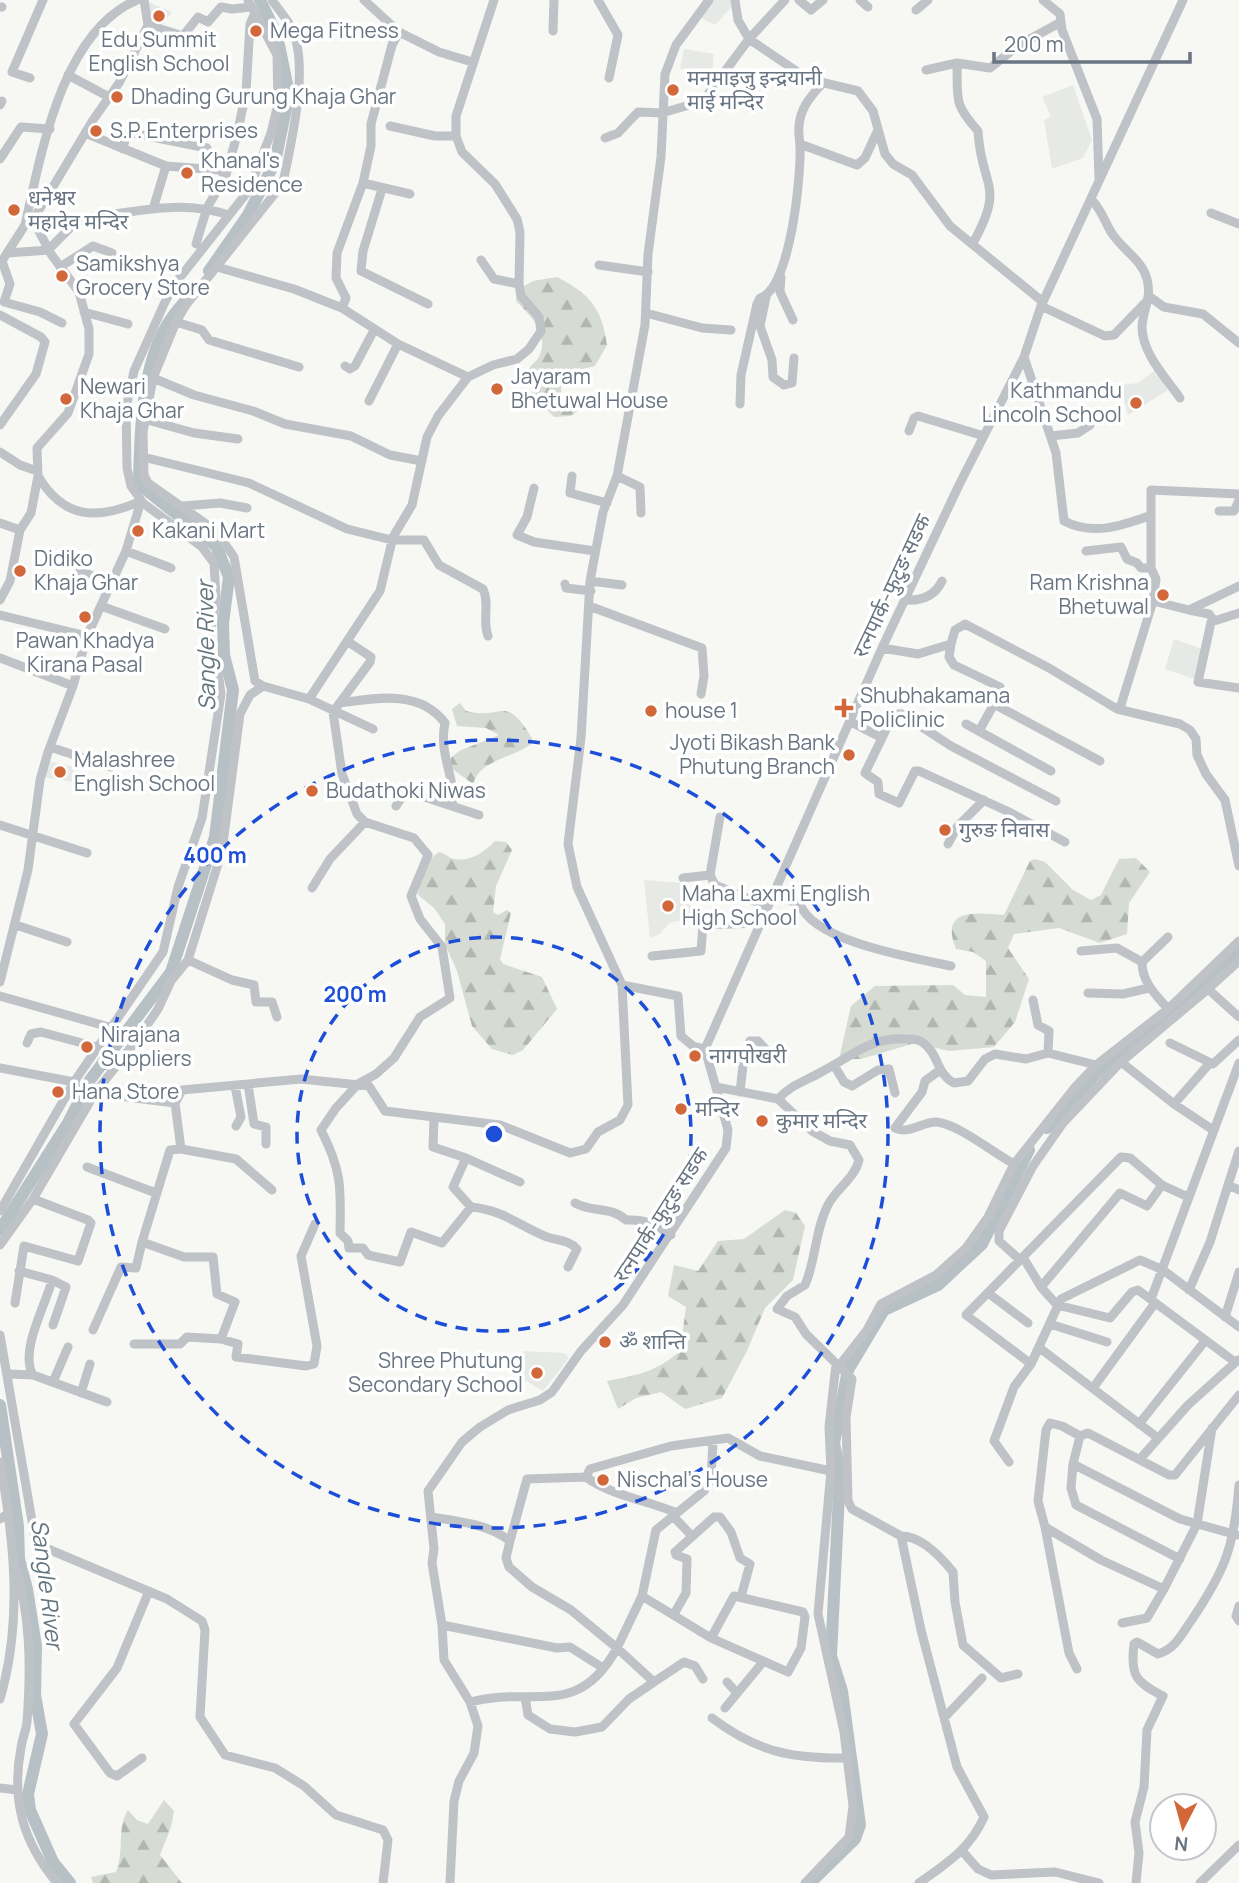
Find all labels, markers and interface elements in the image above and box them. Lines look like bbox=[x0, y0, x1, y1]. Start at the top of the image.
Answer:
marker: Edu Summit English School bbox=[151, 8, 167, 24]
place label: Mega Fitness bbox=[270, 16, 399, 44]
scale bar bbox=[994, 21, 1190, 65]
marker: Mega Fitness bbox=[248, 23, 264, 39]
place label: Edu Summit English School bbox=[88, 25, 230, 77]
text: 200 m bbox=[1004, 30, 1064, 58]
place label: मनमाइजु इन्द्रयानी माई मन्दिर bbox=[687, 63, 823, 115]
place label: Dhading Gurung Khaja Ghar bbox=[131, 82, 397, 110]
marker: मनमाइजु इन्द्रयानी माई मन्दिर bbox=[665, 82, 681, 98]
marker: Dhading Gurung Khaja Ghar bbox=[109, 89, 125, 105]
place label: S.P. Enterprises bbox=[110, 116, 258, 144]
marker: S.P. Enterprises bbox=[88, 123, 104, 139]
place label: Khanal's Residence bbox=[201, 146, 303, 198]
marker: Khanal's Residence bbox=[179, 165, 195, 181]
place label: धनेश्वर महादेव मन्दिर bbox=[28, 183, 129, 235]
marker: धनेश्वर महादेव मन्दिर bbox=[6, 202, 22, 218]
place label: Samikshya Grocery Store bbox=[76, 249, 210, 301]
marker: Samikshya Grocery Store bbox=[54, 268, 70, 284]
place label: Jayaram Bhetuwal House bbox=[511, 362, 668, 414]
place label: Newari Khaja Ghar bbox=[80, 372, 185, 424]
place label: Kathmandu Lincoln School bbox=[982, 376, 1122, 428]
marker: Jayaram Bhetuwal House bbox=[489, 381, 505, 397]
marker: Newari Khaja Ghar bbox=[58, 391, 74, 407]
marker: Kathmandu Lincoln School bbox=[1128, 395, 1144, 411]
street label: रत्नपार्क-फुटुङ सडक bbox=[846, 509, 937, 662]
place label: Kakani Mart bbox=[152, 516, 265, 544]
marker: Kakani Mart bbox=[130, 523, 146, 539]
place label: Didiko Khaja Ghar bbox=[34, 544, 139, 596]
marker: Didiko Khaja Ghar bbox=[12, 563, 28, 579]
place label: Ram Krishna Bhetuwal bbox=[1030, 568, 1149, 620]
water label: Sangle River bbox=[188, 578, 222, 712]
marker: Ram Krishna Bhetuwal bbox=[1155, 587, 1171, 603]
marker: Pawan Khadya Kirana Pasal bbox=[77, 609, 93, 625]
place label: Pawan Khadya Kirana Pasal bbox=[16, 626, 154, 678]
place label: Shubhakamana Policlinic bbox=[860, 681, 1010, 733]
place label: house 1 bbox=[665, 696, 738, 724]
marker: Shubhakamana Policlinic bbox=[834, 698, 854, 718]
marker: house 1 bbox=[643, 703, 659, 719]
place label: Jyoti Bikash Bank Phutung Branch bbox=[670, 728, 836, 780]
place label: Malashree English School bbox=[74, 745, 215, 797]
marker: Jyoti Bikash Bank Phutung Branch bbox=[841, 747, 857, 763]
marker: Malashree English School bbox=[52, 764, 68, 780]
place label: Budathoki Niwas bbox=[326, 776, 486, 804]
marker: Budathoki Niwas bbox=[304, 783, 320, 799]
place label: गुरुङ निवास bbox=[959, 815, 1050, 843]
marker: गुरुङ निवास bbox=[937, 822, 953, 838]
text: 400 m bbox=[183, 841, 247, 869]
place label: Maha Laxmi English High School bbox=[682, 879, 870, 931]
marker: Maha Laxmi English High School bbox=[660, 898, 676, 914]
text: 200 m bbox=[323, 980, 387, 1008]
place label: Nirajana Suppliers bbox=[101, 1020, 192, 1072]
marker: Nirajana Suppliers bbox=[79, 1039, 95, 1055]
place label: नागपोखरी bbox=[709, 1041, 787, 1069]
marker: नागपोखरी bbox=[687, 1048, 703, 1064]
place label: Hana Store bbox=[72, 1077, 179, 1105]
marker: Hana Store bbox=[50, 1084, 66, 1100]
place label: मन्दिर bbox=[695, 1094, 740, 1122]
marker: मन्दिर bbox=[673, 1101, 689, 1117]
place label: कुमार मन्दिर bbox=[776, 1106, 868, 1134]
marker: कुमार मन्दिर bbox=[754, 1113, 770, 1129]
centre of rings bbox=[482, 1122, 506, 1146]
street label: रत्नपार्क-फुटुङ सडक bbox=[606, 1141, 715, 1287]
place label: ॐ शान्ति bbox=[619, 1327, 687, 1355]
marker: ॐ शान्ति bbox=[597, 1334, 613, 1350]
place label: Shree Phutung Secondary School bbox=[348, 1346, 523, 1398]
marker: Shree Phutung Secondary School bbox=[529, 1365, 545, 1381]
place label: Nischal's House bbox=[617, 1465, 768, 1493]
marker: Nischal's House bbox=[595, 1472, 611, 1488]
water label: Sangle River bbox=[24, 1517, 72, 1653]
north arrow bbox=[1148, 1792, 1218, 1862]
text: N bbox=[1173, 1830, 1189, 1858]

